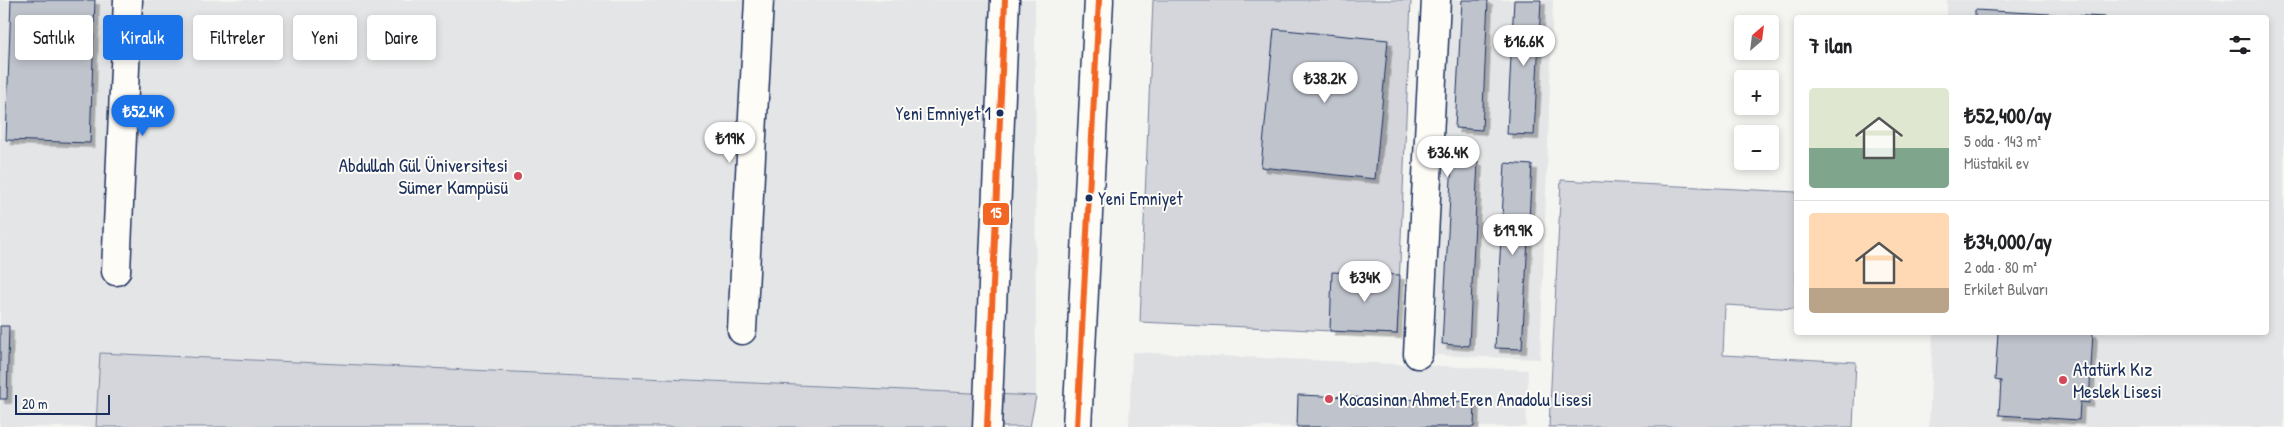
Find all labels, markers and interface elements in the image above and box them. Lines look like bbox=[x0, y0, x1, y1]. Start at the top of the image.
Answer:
chip: Satılık bbox=[15, 15, 93, 60]
chip: Kiralık bbox=[103, 15, 183, 60]
chip: Filtreler bbox=[193, 15, 283, 60]
chip: Yeni bbox=[293, 15, 357, 60]
chip: Daire bbox=[367, 15, 436, 60]
north arrow bbox=[1734, 15, 1779, 60]
map controls bbox=[1734, 15, 1779, 170]
pin: ₺16.6K bbox=[1483, 24, 1565, 67]
text: ₺16.6K bbox=[1504, 30, 1544, 52]
text: 7 ilan bbox=[1809, 31, 1852, 60]
icon: filters bbox=[2226, 31, 2254, 59]
pin: ₺38.2K bbox=[1284, 62, 1366, 104]
text: ₺38.2K bbox=[1304, 67, 1346, 89]
button: + bbox=[1734, 70, 1779, 115]
pin: ₺52.4K bbox=[102, 94, 184, 137]
text: ₺52.4K bbox=[122, 100, 164, 122]
place label: Yeni Emniyet 1 bbox=[896, 101, 991, 126]
text: ₺52,400/ay bbox=[1964, 101, 2052, 130]
marker: Yeni Emniyet 1 bbox=[995, 108, 1005, 118]
icon: home bbox=[1849, 108, 1909, 168]
pin: ₺19K bbox=[700, 121, 760, 164]
button: − bbox=[1734, 125, 1779, 170]
text: ₺19K bbox=[715, 127, 745, 149]
text: 5 oda · 143 m² bbox=[1964, 130, 2041, 152]
pin: ₺36.4K bbox=[1407, 136, 1489, 178]
text: ₺36.4K bbox=[1428, 141, 1468, 163]
place label: Abdullah Gül Üniversitesi Sümer Kampüsü bbox=[339, 152, 508, 200]
text: Müstakil ev bbox=[1964, 152, 2029, 174]
marker: Abdullah Gül Üniversitesi Sümer Kampüsü bbox=[512, 170, 524, 182]
place label: Yeni Emniyet bbox=[1098, 186, 1184, 211]
marker: Yeni Emniyet bbox=[1084, 193, 1094, 203]
line badge: 15 bbox=[982, 202, 1010, 226]
text: 15 bbox=[990, 203, 1002, 222]
pin: ₺19.9K bbox=[1472, 214, 1554, 256]
text: ₺19.9K bbox=[1494, 219, 1532, 241]
text: ₺34,000/ay bbox=[1964, 227, 2052, 256]
icon: home bbox=[1849, 233, 1909, 293]
text: 2 oda · 80 m² bbox=[1964, 256, 2037, 278]
pin: ₺34K bbox=[1335, 260, 1395, 303]
text: ₺34K bbox=[1350, 266, 1380, 288]
text: Erkilet Bulvarı bbox=[1964, 278, 2048, 300]
place label: Atatürk Kız Meslek Lisesi bbox=[2073, 356, 2162, 404]
marker: Atatürk Kız Meslek Lisesi bbox=[2057, 374, 2069, 386]
place label: Kocasinan Ahmet Eren Anadolu Lisesi bbox=[1339, 386, 1592, 412]
scale bar bbox=[15, 392, 110, 415]
marker: Kocasinan Ahmet Eren Anadolu Lisesi bbox=[1323, 393, 1335, 405]
text: 20 m bbox=[22, 394, 48, 413]

